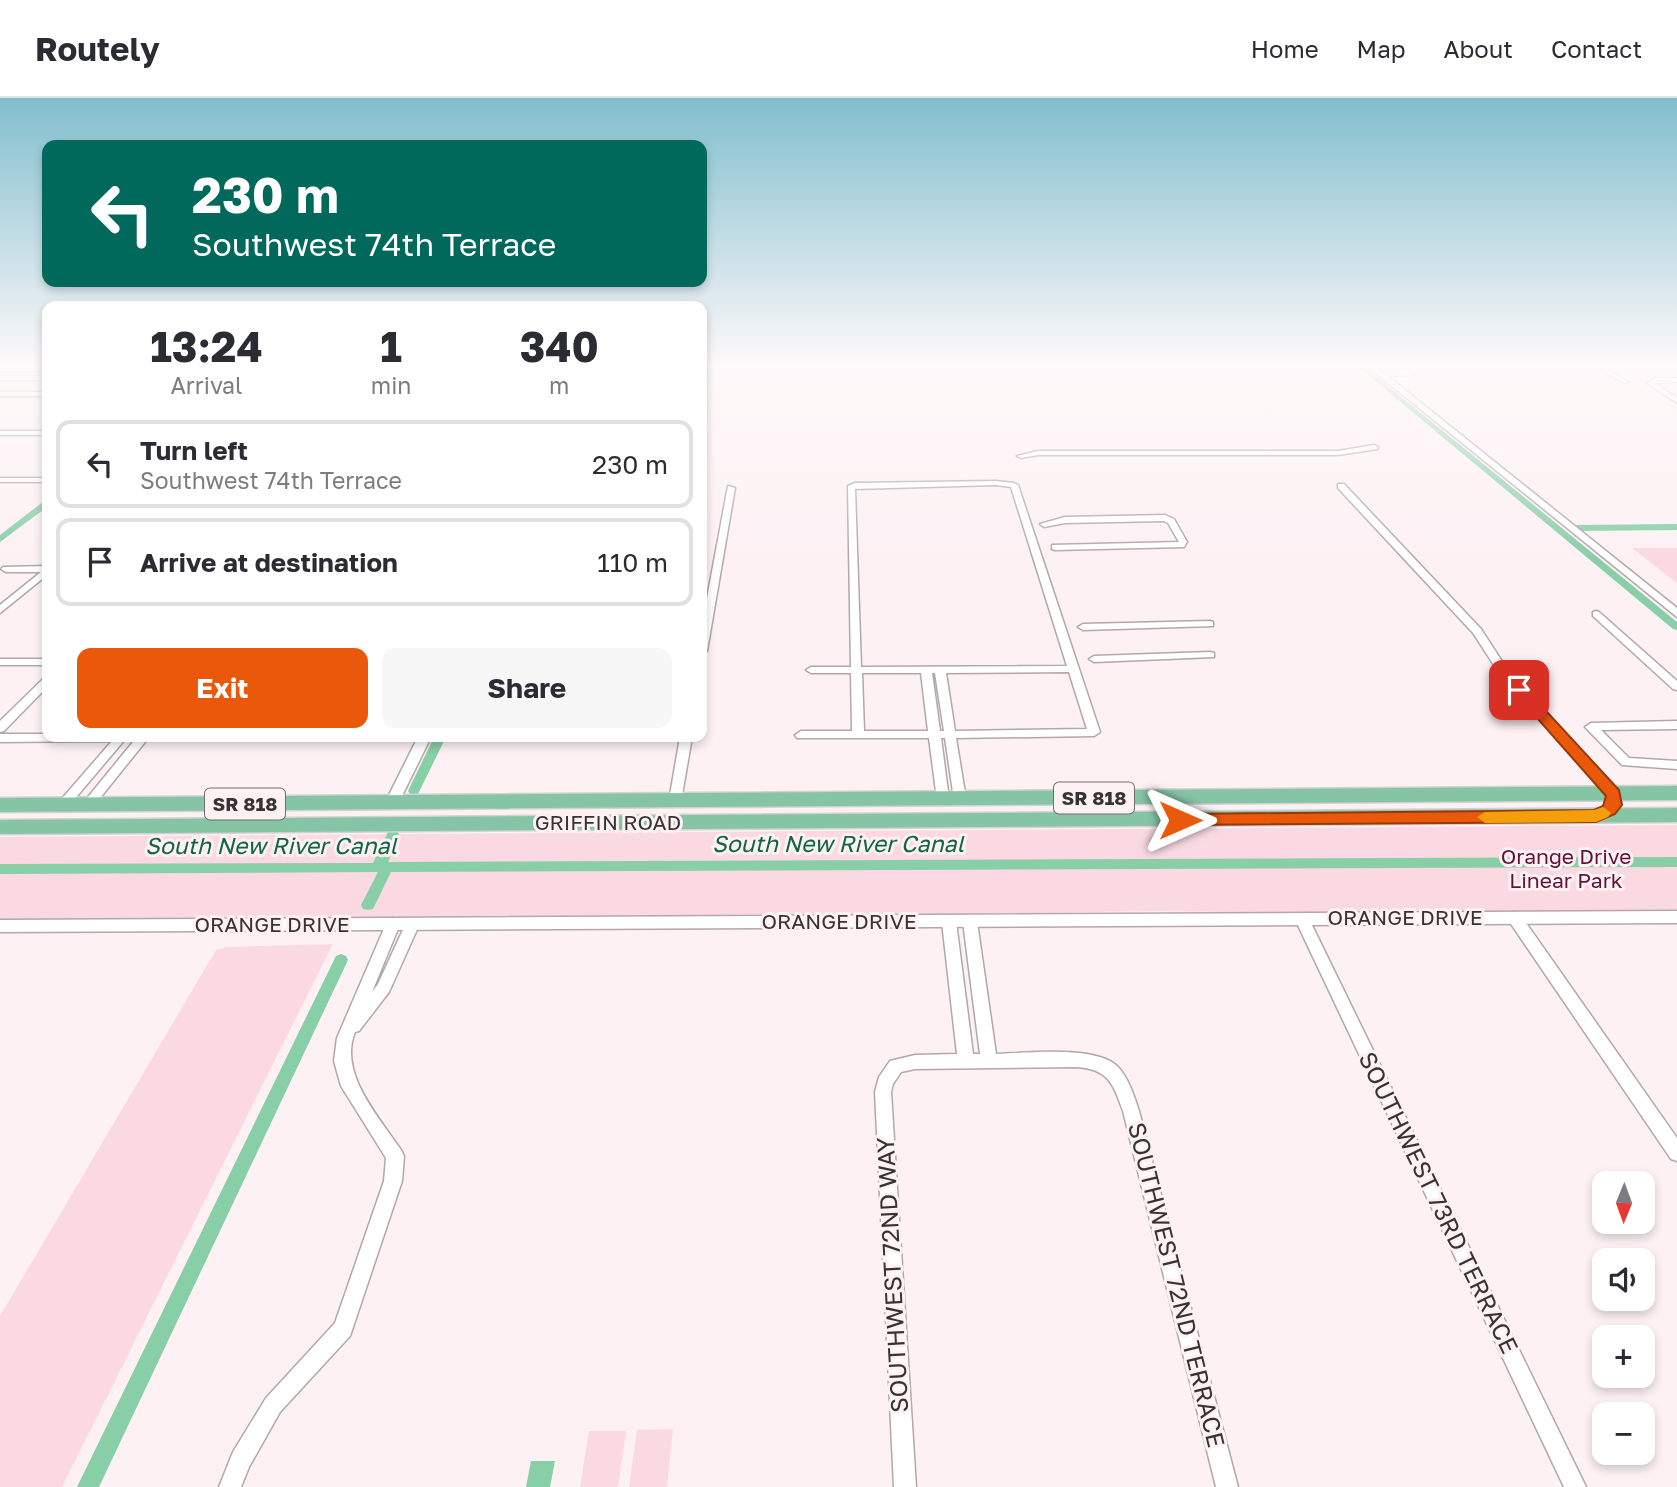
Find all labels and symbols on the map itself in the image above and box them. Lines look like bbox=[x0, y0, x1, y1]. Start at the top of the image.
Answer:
pin bbox=[1489, 660, 1549, 720]
road number: SR 818 bbox=[1054, 782, 1134, 814]
position arrow bbox=[1143, 783, 1217, 857]
road number: SR 818 bbox=[205, 789, 285, 820]
street label: GRIFFIN ROAD bbox=[535, 809, 681, 835]
water label: South New River Canal bbox=[712, 829, 966, 857]
water label: South New River Canal bbox=[145, 831, 399, 859]
park label: Orange Drive Linear Park bbox=[1501, 843, 1631, 893]
street label: ORANGE DRIVE bbox=[1327, 904, 1483, 930]
street label: ORANGE DRIVE bbox=[761, 908, 917, 934]
street label: ORANGE DRIVE bbox=[194, 911, 350, 937]
street label: SOUTHWEST 73RD TERRACE bbox=[1354, 1047, 1525, 1358]
street label: SOUTHWEST 72ND TERRACE bbox=[1123, 1119, 1232, 1450]
street label: SOUTHWEST 72ND WAY bbox=[870, 1136, 913, 1414]
north arrow bbox=[1592, 1171, 1656, 1234]

